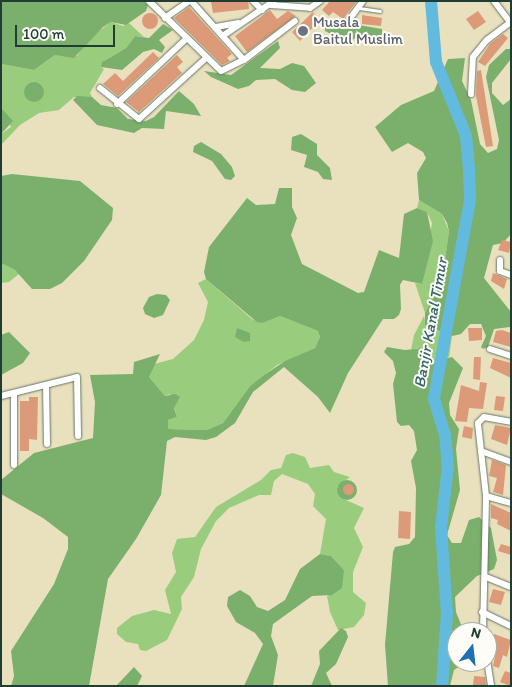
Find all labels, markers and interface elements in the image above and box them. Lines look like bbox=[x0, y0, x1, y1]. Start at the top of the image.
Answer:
place label: Musala Baitul Muslim bbox=[313, 13, 403, 48]
scale bar bbox=[18, 15, 118, 47]
text: 100 m bbox=[23, 25, 64, 43]
marker: Musala Baitul Muslim bbox=[297, 25, 309, 37]
water label: Banjir Kanal Timur bbox=[410, 257, 452, 389]
north arrow bbox=[447, 622, 497, 672]
text: N bbox=[469, 624, 483, 643]

